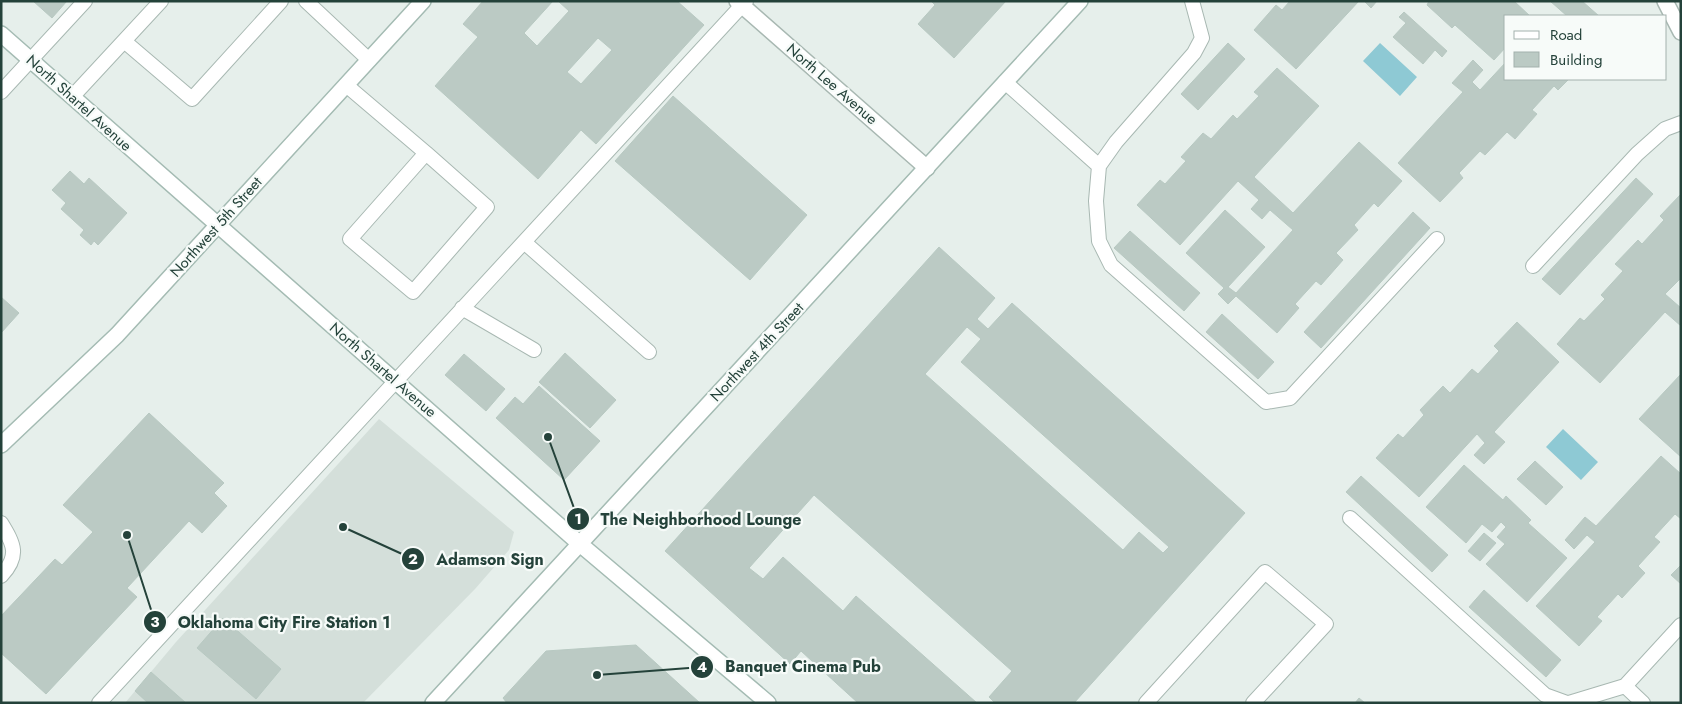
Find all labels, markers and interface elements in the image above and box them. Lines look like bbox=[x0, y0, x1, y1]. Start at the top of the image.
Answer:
legend bbox=[1504, 15, 1667, 80]
text: Road bbox=[1550, 24, 1582, 46]
street label: North Lee Avenue bbox=[782, 38, 883, 130]
text: Building bbox=[1550, 49, 1602, 71]
street label: North Shartel Avenue bbox=[21, 50, 137, 157]
street label: Northwest 5th Street bbox=[165, 172, 267, 282]
street label: Northwest 4th Street bbox=[705, 297, 809, 407]
street label: North Shartel Avenue bbox=[325, 317, 442, 423]
callout: The Neighborhood Lounge bbox=[565, 504, 811, 535]
text: 1 bbox=[574, 508, 582, 530]
text: The Neighborhood Lounge bbox=[601, 508, 801, 531]
callout: Adamson Sign bbox=[401, 543, 553, 574]
text: 2 bbox=[408, 548, 418, 570]
text: Adamson Sign bbox=[435, 548, 544, 571]
callout: Oklahoma City Fire Station 1 bbox=[143, 606, 400, 637]
text: 3 bbox=[150, 611, 160, 633]
text: Oklahoma City Fire Station 1 bbox=[178, 611, 390, 634]
callout: Banquet Cinema Pub bbox=[690, 651, 891, 682]
text: Banquet Cinema Pub bbox=[725, 655, 881, 678]
text: 4 bbox=[697, 656, 707, 678]

